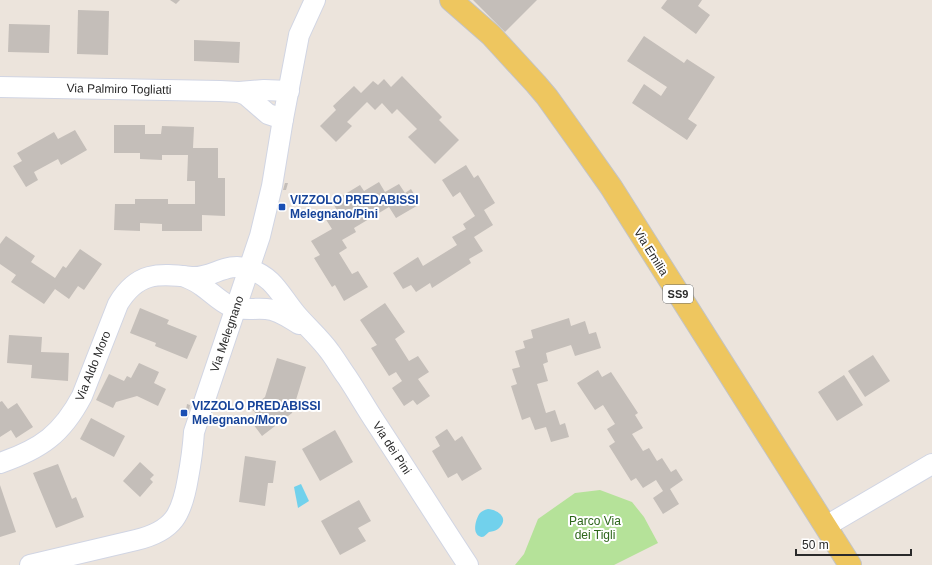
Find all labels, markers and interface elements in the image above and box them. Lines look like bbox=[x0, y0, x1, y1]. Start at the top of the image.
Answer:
street label: Via Palmiro Togliatti bbox=[66, 81, 172, 97]
place label: VIZZOLO PREDABISSI Melegnano/Pini bbox=[290, 193, 419, 221]
marker: VIZZOLO PREDABISSI Melegnano/Pini bbox=[277, 202, 287, 212]
street label: Via Emilia bbox=[631, 226, 671, 279]
road number: SS9 bbox=[663, 285, 693, 303]
street label: Via Melegnano bbox=[207, 294, 247, 374]
street label: Via Aldo Moro bbox=[73, 329, 114, 403]
place label: VIZZOLO PREDABISSI Melegnano/Moro bbox=[192, 399, 321, 427]
marker: VIZZOLO PREDABISSI Melegnano/Moro bbox=[179, 408, 189, 418]
street label: Via dei Pini bbox=[370, 419, 414, 477]
park label: Parco Via dei Tigli bbox=[569, 514, 621, 542]
scale bar bbox=[796, 531, 911, 557]
text: 50 m bbox=[802, 538, 829, 552]

